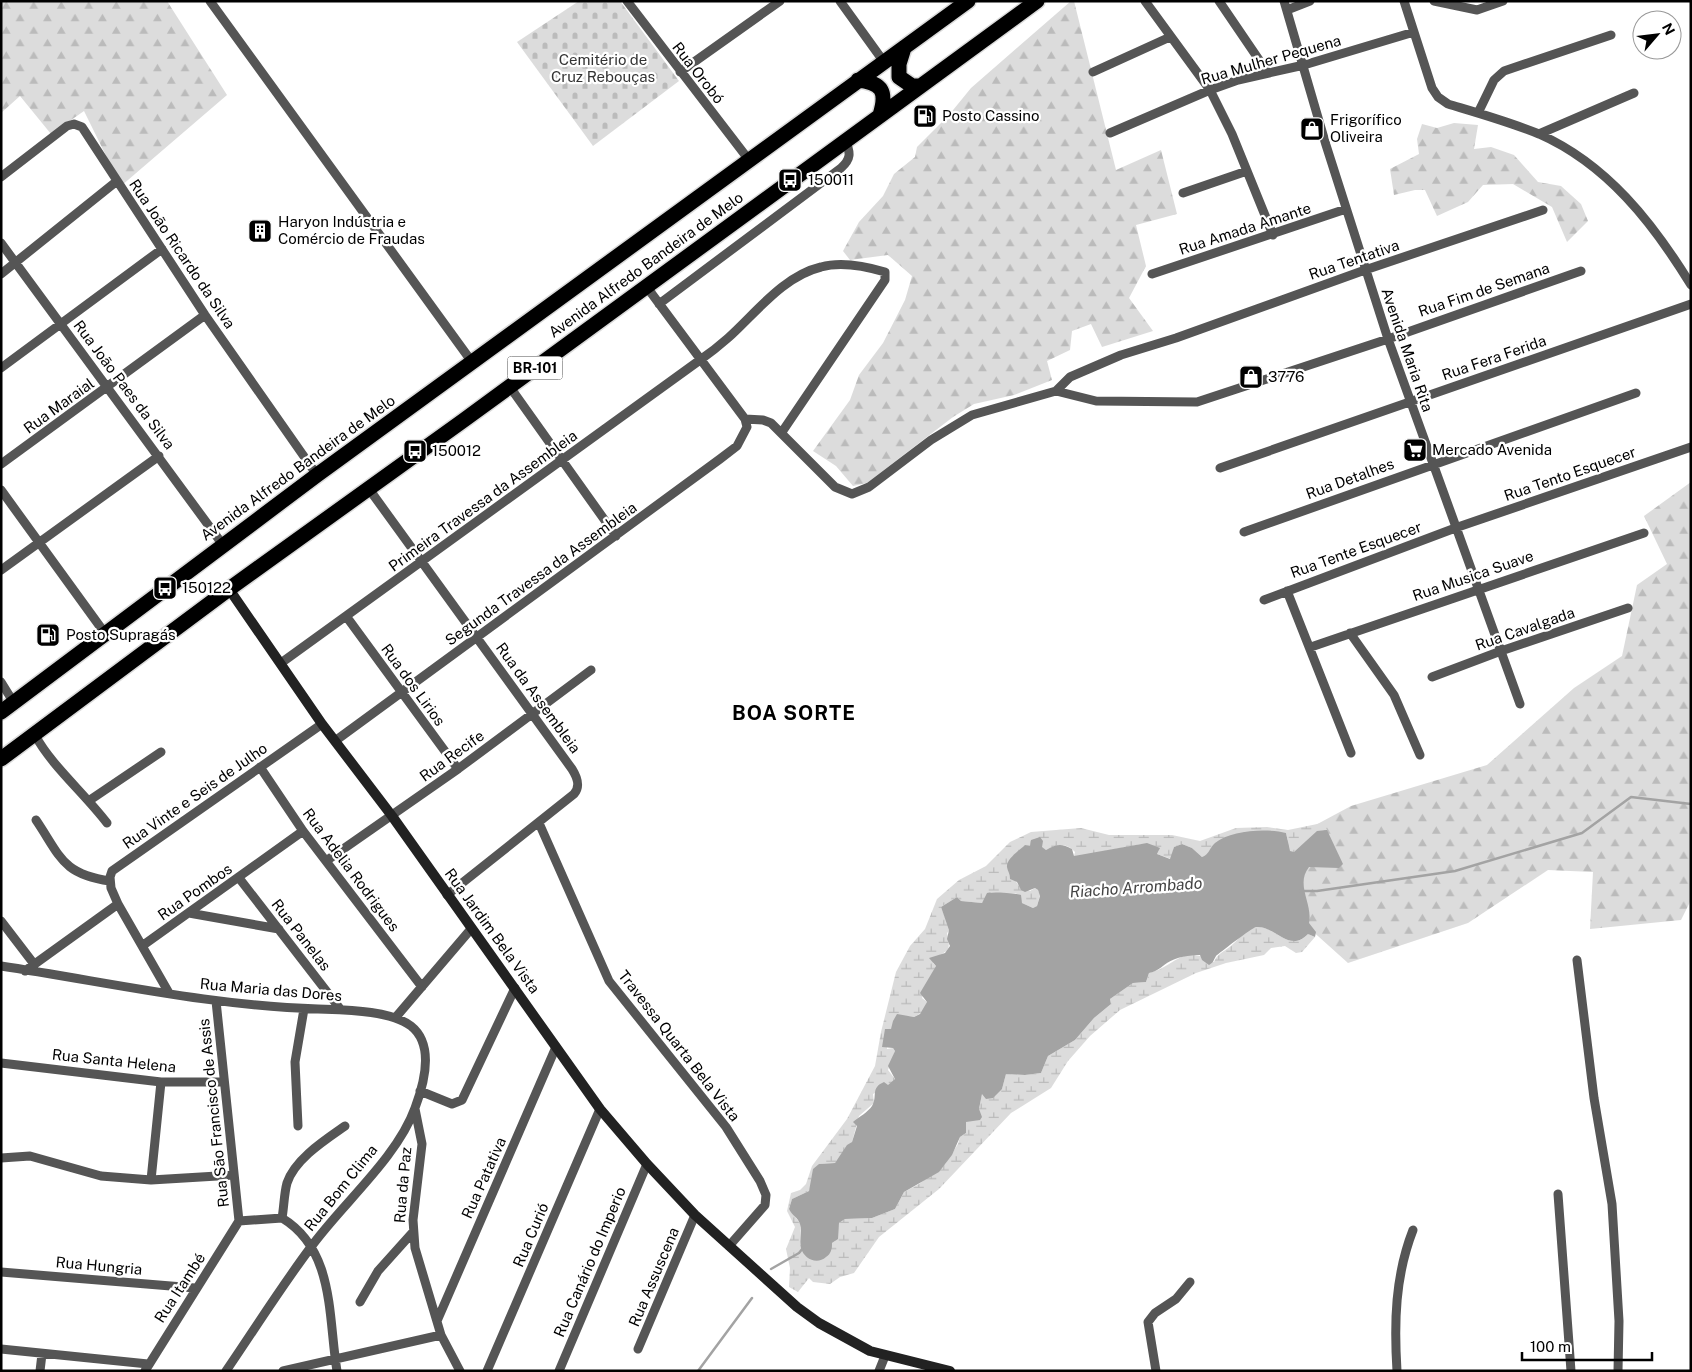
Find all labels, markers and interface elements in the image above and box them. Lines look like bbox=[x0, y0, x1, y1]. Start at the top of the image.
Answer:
north arrow bbox=[1632, 10, 1682, 60]
text: N bbox=[1659, 20, 1678, 37]
street label: Rua Mulher Pequena bbox=[1199, 31, 1343, 88]
street label: Rua Orobó bbox=[669, 39, 728, 107]
park label: Cemitério de Cruz Rebouças bbox=[551, 51, 655, 85]
fuel station icon: Posto Cassino bbox=[912, 103, 938, 129]
place label: Posto Cassino bbox=[942, 107, 1039, 124]
place label: Frigorífico Oliveira bbox=[1330, 111, 1402, 145]
shop icon: Frigorífico Oliveira bbox=[1299, 116, 1325, 142]
bus stop icon: 150011 bbox=[777, 167, 803, 193]
place label: 150011 bbox=[808, 171, 854, 188]
street label: Rua João Ricardo da Silva bbox=[126, 176, 239, 332]
street label: Avenida Alfredo Bandeira de Melo bbox=[545, 188, 746, 341]
street label: Rua Amada Amante bbox=[1177, 199, 1313, 258]
place label: Haryon Indústria e Comércio de Fraudas bbox=[278, 213, 425, 247]
building icon: Haryon Indústria e Comércio de Fraudas bbox=[247, 218, 273, 244]
street label: Rua Tentativa bbox=[1306, 236, 1401, 283]
street label: Rua Fim de Semana bbox=[1416, 259, 1552, 320]
street label: Avenida Maria Rita bbox=[1378, 286, 1437, 414]
street label: Rua João Paes da Silva bbox=[70, 317, 178, 453]
street label: Rua Fera Ferida bbox=[1439, 332, 1548, 383]
road number: BR-101 bbox=[508, 356, 562, 379]
shop icon: 3776 bbox=[1238, 364, 1264, 390]
place label: 3776 bbox=[1268, 368, 1304, 385]
street label: Rua Maraial bbox=[20, 374, 97, 437]
street label: Avenida Alfredo Bandeira de Melo bbox=[197, 391, 398, 544]
street label: Primeira Travessa da Assembleia bbox=[385, 427, 580, 575]
supermarket icon: Mercado Avenida bbox=[1402, 437, 1428, 463]
bus stop icon: 150012 bbox=[402, 438, 428, 464]
place label: Mercado Avenida bbox=[1432, 441, 1552, 458]
place label: 150012 bbox=[432, 442, 481, 459]
street label: Rua Tento Esquecer bbox=[1502, 443, 1638, 504]
street label: Rua Detalhes bbox=[1303, 455, 1396, 502]
street label: Segunda Travessa da Assembleia bbox=[442, 498, 640, 649]
street label: Rua Tente Esquecer bbox=[1288, 518, 1424, 581]
street label: Rua Musica Suave bbox=[1410, 547, 1535, 604]
bus stop icon: 150122 bbox=[152, 575, 178, 601]
place label: 150122 bbox=[182, 579, 231, 596]
street label: Rua Cavalgada bbox=[1473, 604, 1577, 653]
fuel station icon: Posto Supragás bbox=[35, 622, 61, 648]
place label: Posto Supragás bbox=[66, 626, 176, 643]
street label: Rua da Assembleia bbox=[493, 639, 584, 756]
street label: Rua dos Lirios bbox=[378, 640, 449, 729]
district label: BOA SORTE bbox=[732, 701, 856, 725]
street label: Rua Recife bbox=[416, 727, 487, 785]
street label: Rua Vinte e Seis de Julho bbox=[119, 739, 270, 852]
street label: Rua Adelia Rodrigues bbox=[300, 805, 403, 935]
street label: Rua Pombos bbox=[154, 860, 235, 923]
street label: Rua Jardim Bela Vista bbox=[441, 865, 543, 996]
water label: Riacho Arrombado bbox=[1069, 873, 1203, 902]
street label: Rua Panelas bbox=[268, 896, 335, 974]
street label: Travessa Quarta Bela Vista bbox=[615, 967, 744, 1124]
street label: Rua Maria das Dores bbox=[199, 975, 343, 1004]
street label: Rua São Francisco de Assis bbox=[195, 1018, 232, 1208]
street label: Rua Santa Helena bbox=[51, 1046, 177, 1075]
street label: Rua Patativa bbox=[458, 1135, 509, 1221]
street label: Rua Bom Clima bbox=[301, 1141, 380, 1234]
street label: Rua da Paz bbox=[391, 1146, 414, 1224]
street label: Rua Canário do Imperio bbox=[550, 1184, 629, 1339]
street label: Rua Curió bbox=[509, 1200, 552, 1269]
street label: Rua Assuscena bbox=[625, 1225, 682, 1329]
street label: Rua Itambé bbox=[151, 1250, 208, 1326]
street label: Rua Hungria bbox=[55, 1253, 143, 1278]
scale bar bbox=[1522, 1330, 1652, 1362]
text: 100 m bbox=[1530, 1338, 1571, 1355]

